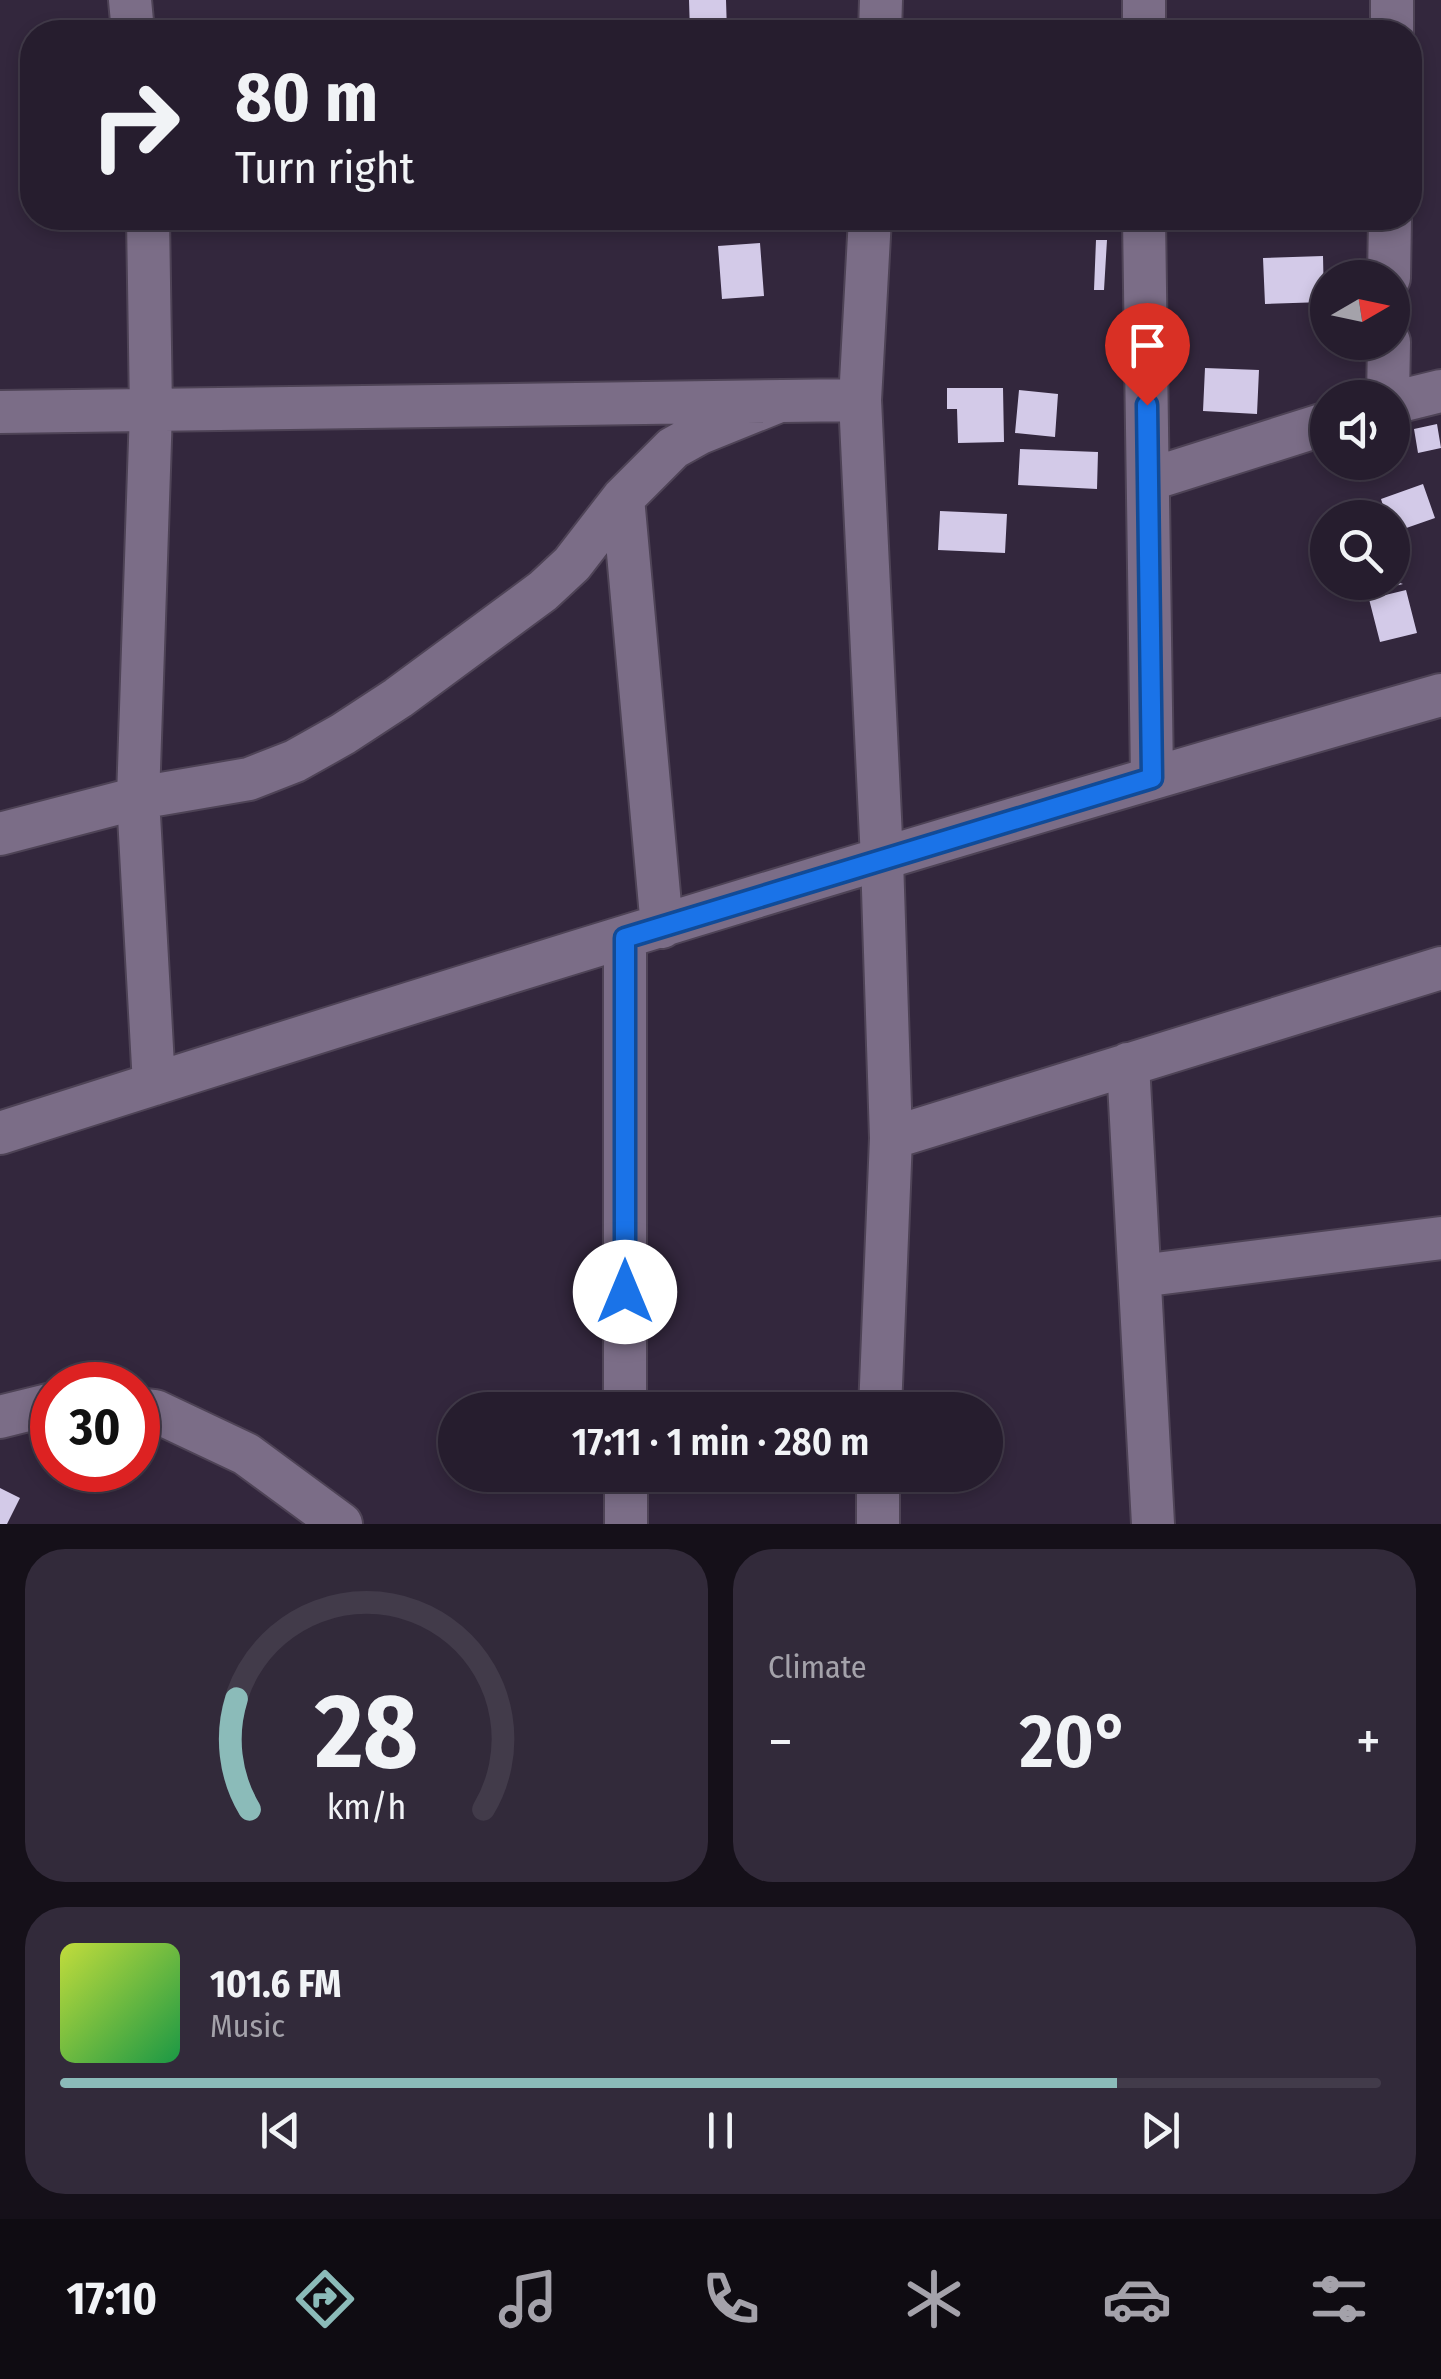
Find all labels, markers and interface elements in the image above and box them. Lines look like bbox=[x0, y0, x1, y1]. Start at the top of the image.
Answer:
text: 80 m bbox=[235, 56, 378, 140]
icon: right bbox=[70, 60, 200, 190]
text: Turn right bbox=[235, 141, 414, 195]
north arrow bbox=[1310, 260, 1410, 360]
map controls bbox=[1310, 260, 1410, 600]
pin bbox=[1105, 303, 1190, 406]
icon: arrive bbox=[1120, 318, 1175, 373]
button: sound bbox=[1310, 380, 1410, 480]
button: search bbox=[1310, 500, 1410, 600]
position arrow bbox=[573, 1240, 677, 1344]
speed limit sign: 30 bbox=[30, 1362, 160, 1492]
text: 17:11 · 1 min · 280 m bbox=[572, 1419, 869, 1465]
text: Climate bbox=[768, 1648, 867, 1686]
text: 28 bbox=[314, 1670, 418, 1795]
text: 20° bbox=[1019, 1697, 1129, 1787]
text: − bbox=[768, 1709, 793, 1775]
text: + bbox=[1356, 1709, 1381, 1775]
text: km/h bbox=[327, 1786, 406, 1828]
text: 101.6 FM bbox=[210, 1961, 341, 2007]
text: Music bbox=[210, 2007, 285, 2045]
icon: previous bbox=[253, 2103, 308, 2158]
icon: pause bbox=[693, 2103, 748, 2158]
icon: next bbox=[1133, 2103, 1188, 2158]
icon: directions bbox=[290, 2264, 360, 2334]
icon: music bbox=[493, 2264, 563, 2334]
icon: phone bbox=[696, 2264, 766, 2334]
icon: climate bbox=[899, 2264, 969, 2334]
icon: car bbox=[1102, 2264, 1172, 2334]
icon: filters bbox=[1304, 2264, 1374, 2334]
text: 17:10 bbox=[66, 2272, 157, 2326]

